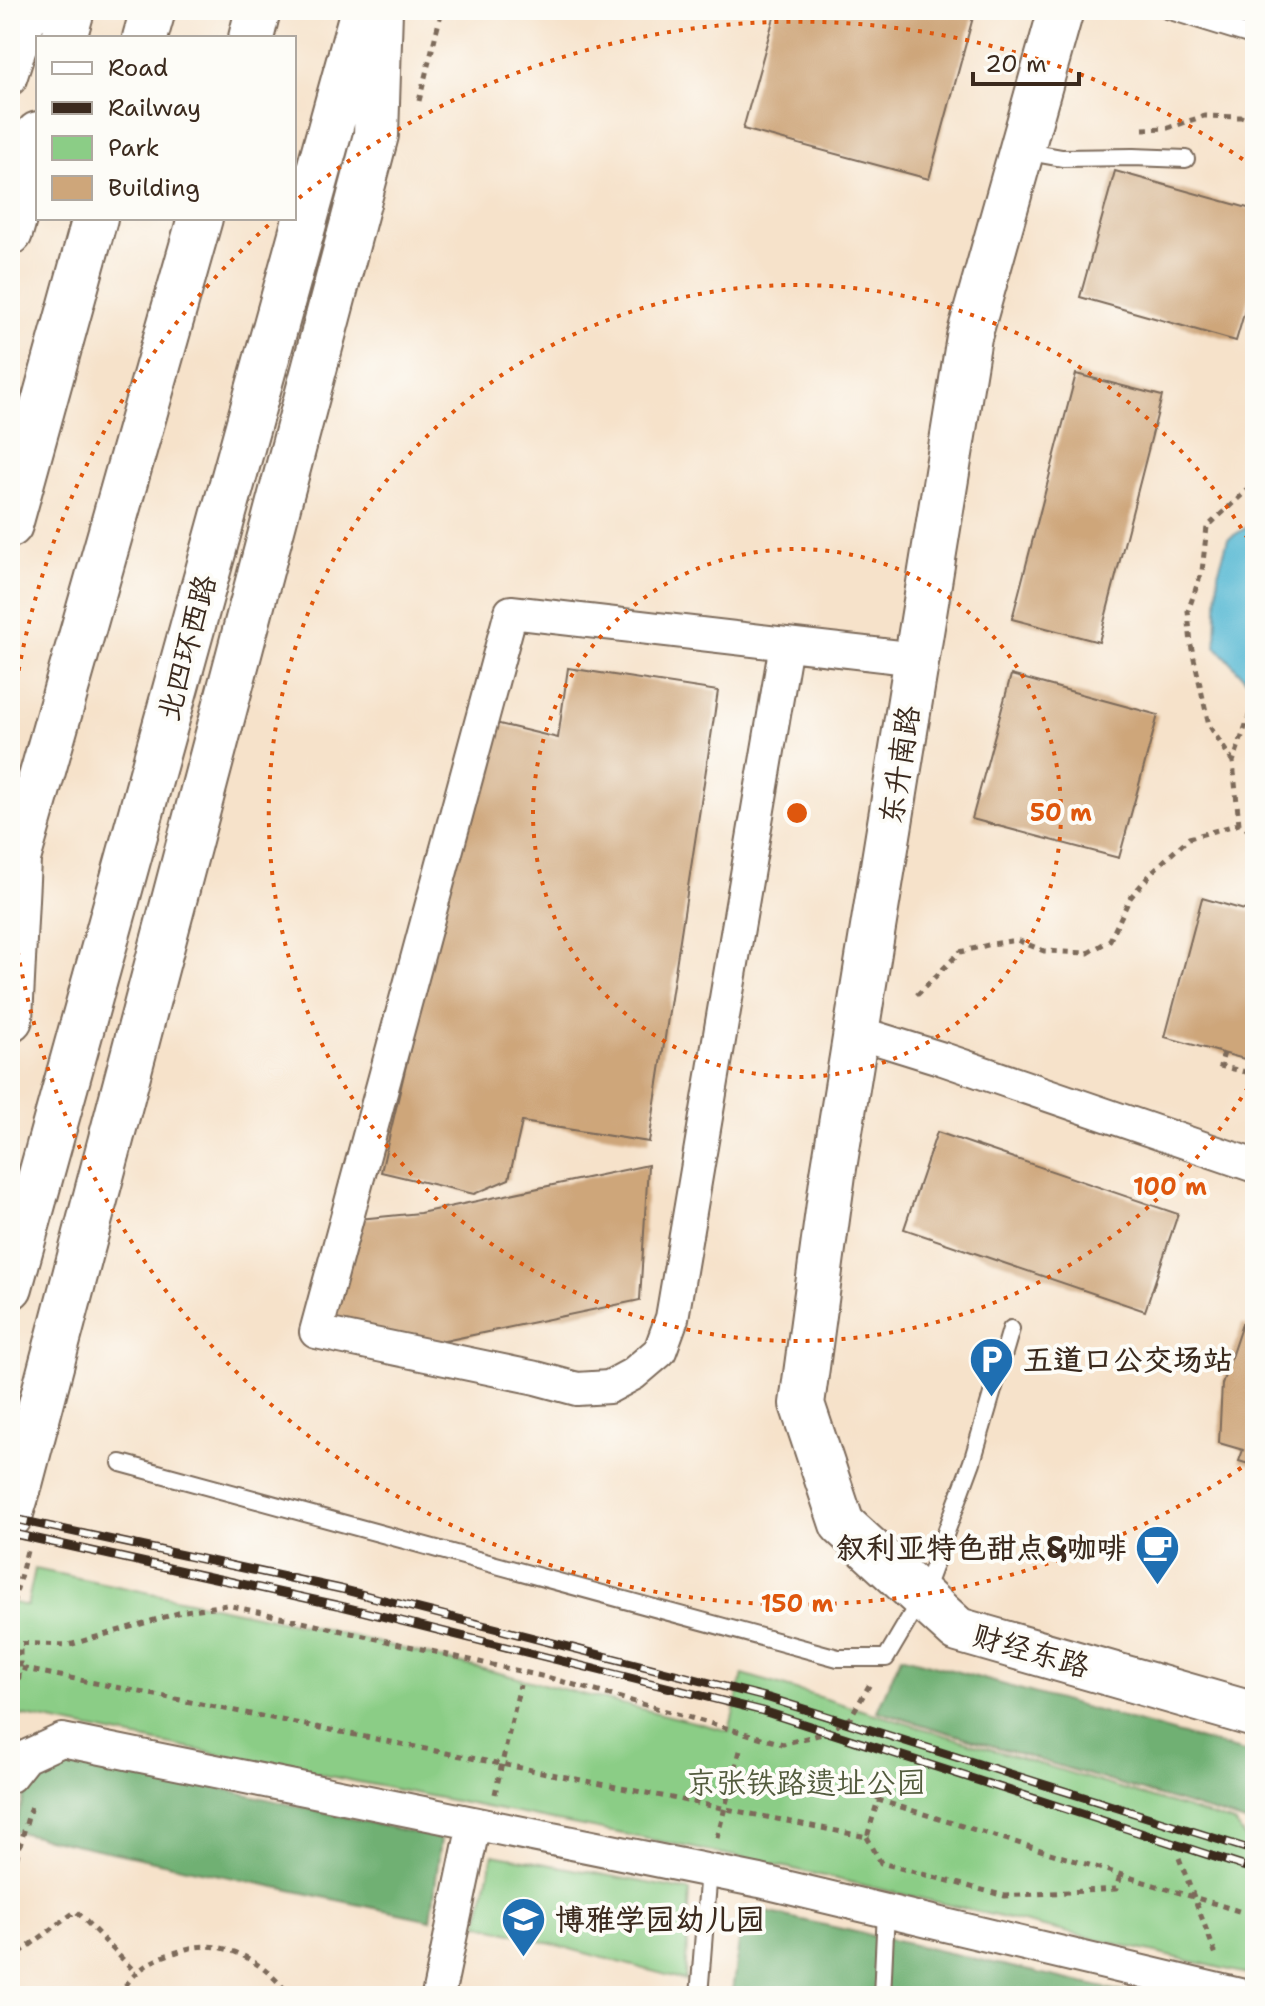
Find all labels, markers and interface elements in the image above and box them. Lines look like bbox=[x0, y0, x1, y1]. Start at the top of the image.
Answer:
legend bbox=[36, 36, 296, 220]
scale bar bbox=[973, 36, 1079, 86]
text: 20 m bbox=[985, 48, 1047, 80]
text: Road bbox=[108, 52, 168, 84]
text: Railway bbox=[108, 92, 201, 124]
text: Park bbox=[108, 132, 160, 164]
text: Building bbox=[108, 172, 200, 204]
street label: 北四环西路 bbox=[147, 570, 226, 726]
street label: 东升南路 bbox=[870, 702, 929, 827]
text: 50 m bbox=[1030, 797, 1092, 829]
centre of rings bbox=[783, 799, 811, 827]
text: 100 m bbox=[1133, 1171, 1207, 1203]
parking icon: 五道口公交场站 bbox=[968, 1336, 1016, 1399]
place label: 五道口公交场站 bbox=[1023, 1339, 1233, 1380]
cafe icon: 叙利亚特色甜点&咖啡 bbox=[1134, 1524, 1182, 1587]
place label: 叙利亚特色甜点&咖啡 bbox=[836, 1527, 1127, 1568]
text: 150 m bbox=[761, 1588, 833, 1620]
street label: 财经东路 bbox=[968, 1614, 1094, 1687]
park label: 京张铁路遗址公园 bbox=[686, 1762, 926, 1803]
school or university icon: 博雅学园幼儿园 bbox=[500, 1896, 548, 1959]
place label: 博雅学园幼儿园 bbox=[555, 1899, 765, 1940]

